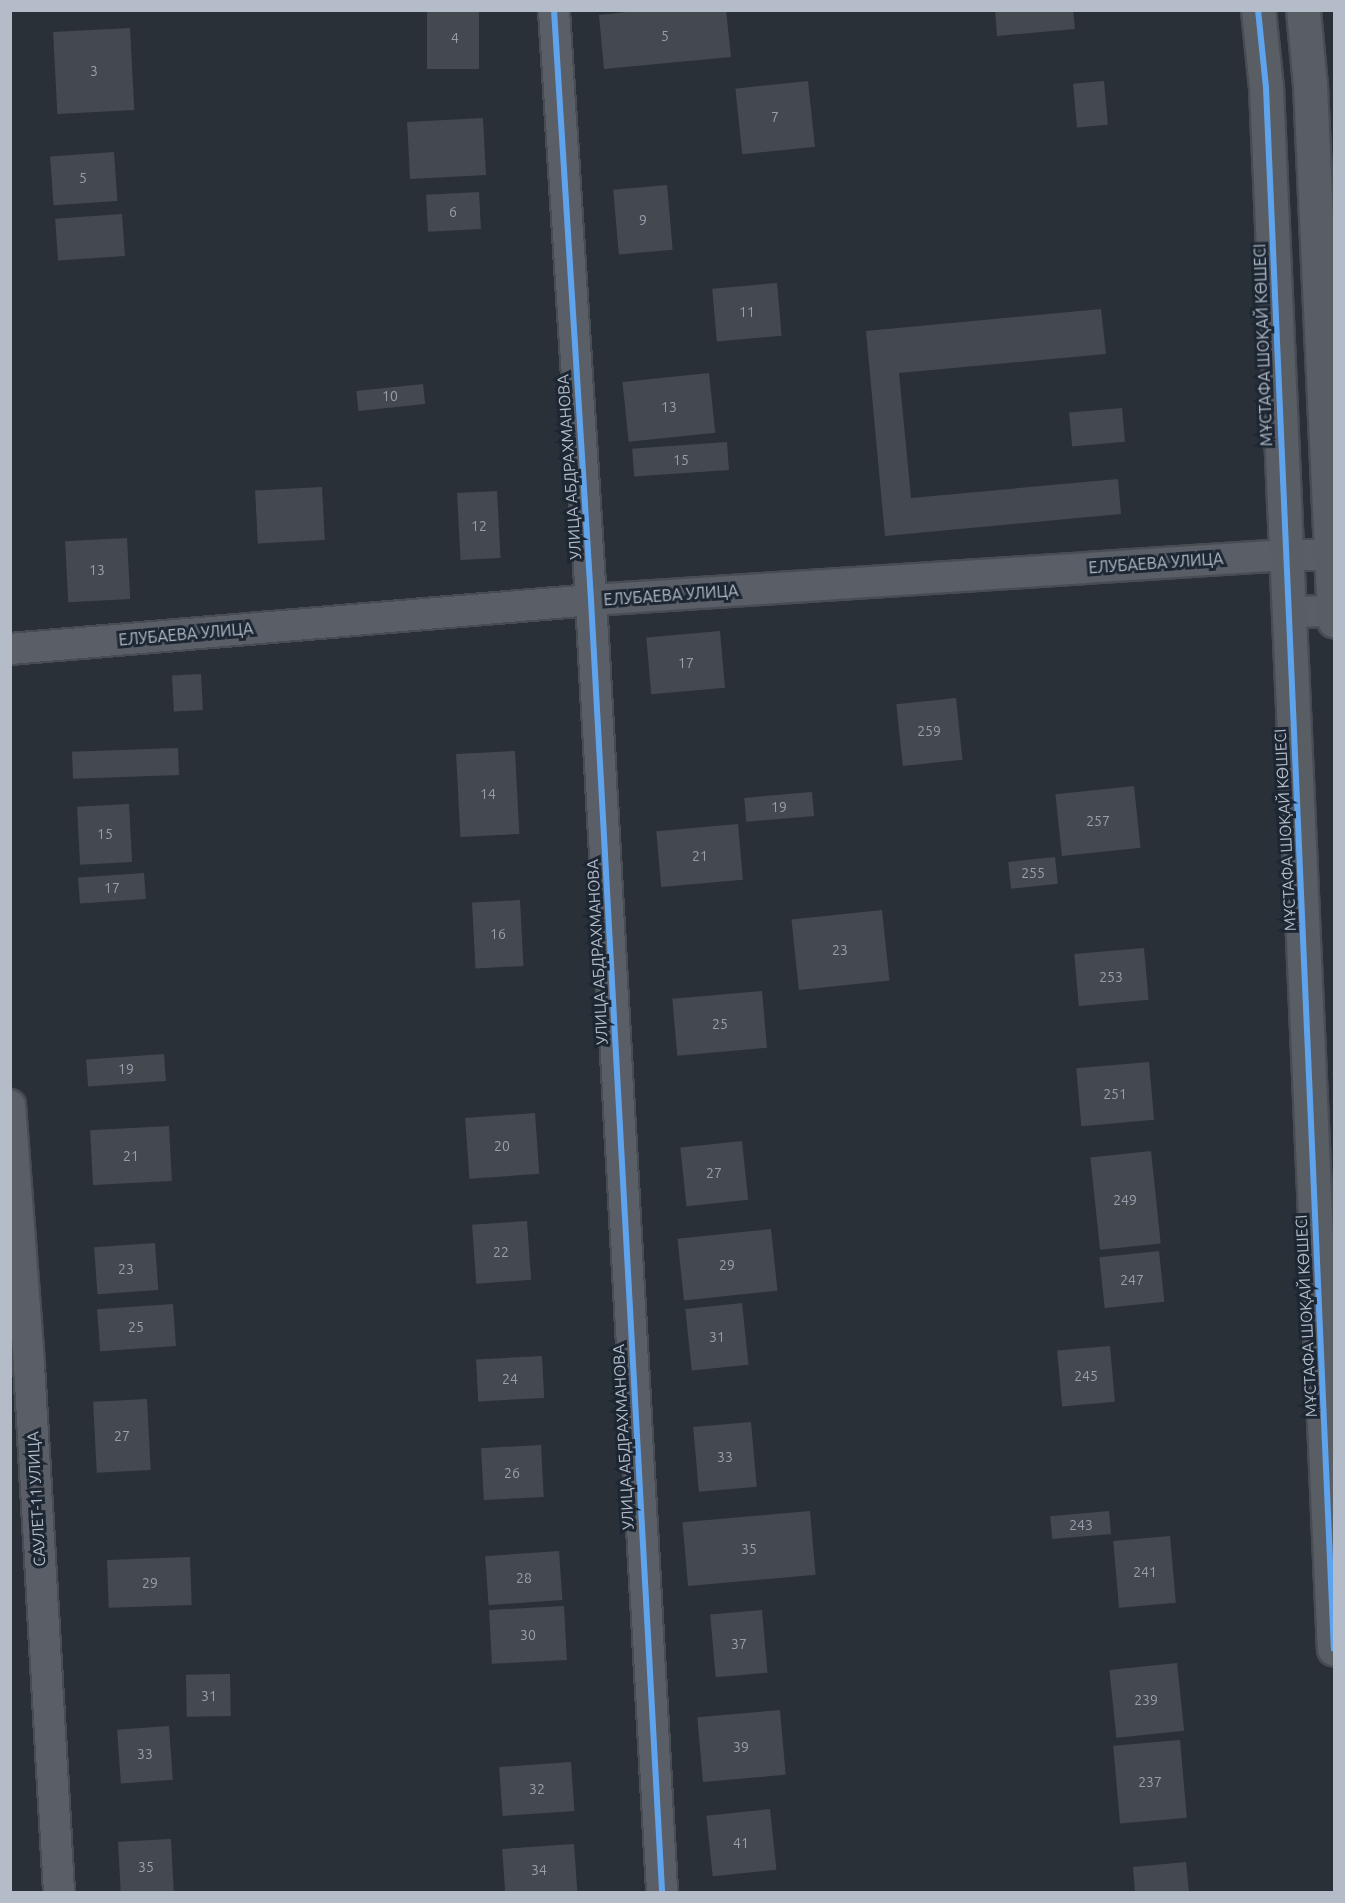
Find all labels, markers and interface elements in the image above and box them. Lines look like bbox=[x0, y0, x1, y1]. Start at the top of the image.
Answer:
house number: 5 bbox=[661, 28, 669, 44]
house number: 4 bbox=[451, 30, 459, 46]
house number: 3 bbox=[90, 63, 98, 79]
house number: 7 bbox=[771, 109, 779, 125]
house number: 5 bbox=[79, 170, 87, 186]
house number: 6 bbox=[449, 204, 457, 220]
house number: 9 bbox=[639, 212, 647, 228]
street label: МҰСТАФА ШОҚАЙ КӨШЕСІ bbox=[1250, 243, 1276, 447]
house number: 11 bbox=[739, 304, 755, 320]
street label: УЛИЦА АБДРАХМАНОВА bbox=[553, 374, 585, 560]
house number: 10 bbox=[382, 388, 398, 404]
house number: 13 bbox=[661, 399, 677, 415]
house number: 15 bbox=[673, 452, 689, 468]
house number: 12 bbox=[471, 518, 487, 534]
street label: ЕЛУБАЕВА УЛИЦА bbox=[1088, 549, 1224, 577]
house number: 13 bbox=[89, 562, 105, 578]
street label: ЕЛУБАЕВА УЛИЦА bbox=[603, 581, 739, 609]
street label: ЕЛУБАЕВА УЛИЦА bbox=[118, 619, 254, 649]
house number: 17 bbox=[678, 655, 694, 671]
house number: 259 bbox=[917, 723, 941, 739]
street label: МҰСТАФА ШОҚАЙ КӨШЕСІ bbox=[1270, 728, 1300, 932]
house number: 14 bbox=[480, 786, 496, 802]
house number: 19 bbox=[771, 799, 787, 815]
house number: 257 bbox=[1086, 813, 1110, 829]
house number: 15 bbox=[97, 826, 113, 842]
house number: 21 bbox=[692, 848, 708, 864]
street label: УЛИЦА АБДРАХМАНОВА bbox=[583, 859, 611, 1045]
house number: 255 bbox=[1021, 865, 1045, 881]
house number: 17 bbox=[104, 880, 120, 896]
house number: 16 bbox=[490, 926, 506, 942]
house number: 23 bbox=[832, 942, 848, 958]
house number: 253 bbox=[1099, 969, 1123, 985]
house number: 25 bbox=[712, 1016, 728, 1032]
house number: 19 bbox=[118, 1061, 134, 1077]
house number: 251 bbox=[1103, 1086, 1127, 1102]
house number: 20 bbox=[494, 1138, 510, 1154]
house number: 21 bbox=[123, 1148, 139, 1164]
house number: 27 bbox=[706, 1165, 722, 1181]
house number: 249 bbox=[1113, 1192, 1137, 1208]
street label: МҰСТАФА ШОҚАЙ КӨШЕСІ bbox=[1291, 1214, 1321, 1418]
house number: 22 bbox=[493, 1244, 509, 1260]
house number: 29 bbox=[719, 1257, 735, 1273]
house number: 23 bbox=[118, 1261, 134, 1277]
house number: 247 bbox=[1120, 1272, 1144, 1288]
house number: 25 bbox=[128, 1319, 144, 1335]
house number: 31 bbox=[709, 1329, 725, 1345]
street label: УЛИЦА АБДРАХМАНОВА bbox=[609, 1344, 637, 1530]
house number: 245 bbox=[1074, 1368, 1098, 1384]
house number: 24 bbox=[502, 1371, 518, 1387]
house number: 27 bbox=[114, 1428, 130, 1444]
street label: САУЛЕТ-11 УЛИЦА bbox=[23, 1431, 49, 1567]
house number: 33 bbox=[717, 1449, 733, 1465]
house number: 26 bbox=[504, 1465, 520, 1481]
house number: 243 bbox=[1069, 1517, 1093, 1533]
house number: 35 bbox=[741, 1541, 757, 1557]
house number: 241 bbox=[1133, 1564, 1157, 1580]
house number: 28 bbox=[516, 1570, 532, 1586]
house number: 29 bbox=[142, 1575, 158, 1591]
house number: 30 bbox=[520, 1627, 536, 1643]
house number: 37 bbox=[731, 1636, 747, 1652]
house number: 31 bbox=[201, 1688, 217, 1704]
house number: 239 bbox=[1134, 1692, 1158, 1708]
house number: 39 bbox=[733, 1739, 749, 1755]
house number: 33 bbox=[137, 1746, 153, 1762]
house number: 237 bbox=[1138, 1774, 1162, 1790]
house number: 32 bbox=[529, 1781, 545, 1797]
house number: 41 bbox=[733, 1835, 749, 1851]
house number: 35 bbox=[138, 1859, 154, 1875]
house number: 34 bbox=[531, 1862, 547, 1878]

